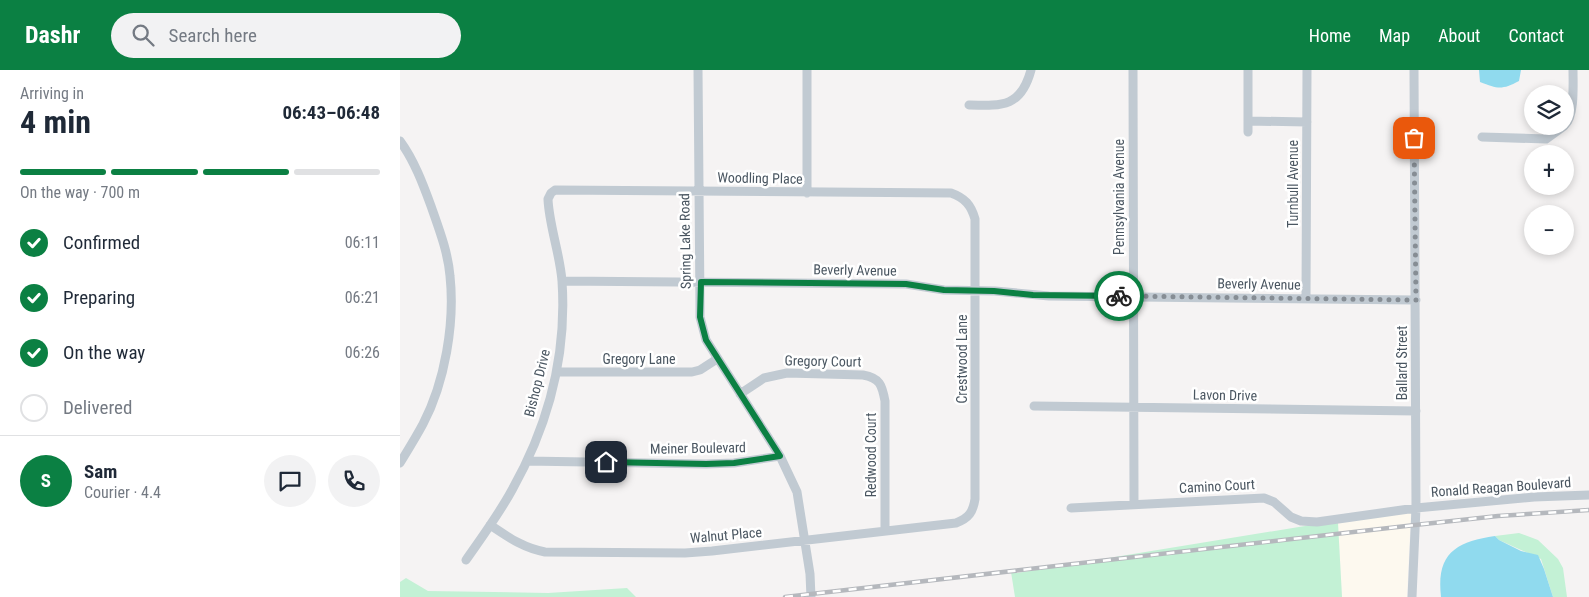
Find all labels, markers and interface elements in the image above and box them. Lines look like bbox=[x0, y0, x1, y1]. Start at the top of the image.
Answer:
search box bbox=[111, 13, 461, 58]
text: Dashr bbox=[25, 21, 81, 49]
icon: search bbox=[129, 21, 157, 49]
text: Search here bbox=[169, 24, 257, 47]
text: Home bbox=[1309, 25, 1351, 46]
text: Map bbox=[1379, 25, 1410, 46]
text: About bbox=[1438, 25, 1480, 46]
text: Contact bbox=[1508, 25, 1564, 46]
text: Arriving in bbox=[20, 84, 84, 103]
map controls bbox=[1524, 85, 1574, 255]
button: layers bbox=[1524, 85, 1574, 135]
text: 06:43–06:48 bbox=[282, 101, 380, 124]
text: 4 min bbox=[20, 103, 91, 141]
pin bbox=[1393, 117, 1435, 159]
icon: bag bbox=[1400, 124, 1428, 152]
street label: Pennsylvania Avenue bbox=[1111, 139, 1127, 255]
street label: Turnbull Avenue bbox=[1285, 140, 1301, 228]
button: + bbox=[1524, 145, 1574, 195]
street label: Woodling Place bbox=[717, 169, 803, 187]
text: On the way · 700 m bbox=[20, 183, 140, 202]
street label: Spring Lake Road bbox=[676, 193, 694, 289]
button: − bbox=[1524, 205, 1574, 255]
icon: check bbox=[20, 229, 48, 257]
text: Confirmed bbox=[63, 231, 140, 254]
text: 06:11 bbox=[345, 233, 380, 252]
street label: Beverly Avenue bbox=[813, 261, 897, 279]
courier bbox=[1094, 271, 1144, 321]
street label: Beverly Avenue bbox=[1217, 275, 1301, 293]
icon: bike bbox=[1105, 282, 1133, 310]
icon: check bbox=[20, 284, 48, 312]
text: Preparing bbox=[63, 286, 135, 309]
text: 06:21 bbox=[345, 288, 380, 307]
street label: Crestwood Lane bbox=[954, 314, 970, 404]
street label: Ballard Street bbox=[1394, 326, 1410, 400]
icon: check bbox=[20, 339, 48, 367]
text: On the way bbox=[63, 341, 145, 364]
text: 06:26 bbox=[345, 343, 380, 362]
street label: Bishop Drive bbox=[521, 347, 553, 418]
street label: Gregory Lane bbox=[602, 351, 676, 367]
street label: Gregory Court bbox=[784, 352, 862, 370]
street label: Lavon Drive bbox=[1193, 386, 1258, 404]
text: Delivered bbox=[63, 396, 132, 419]
street label: Redwood Court bbox=[863, 413, 879, 497]
street label: Meiner Boulevard bbox=[650, 439, 746, 457]
pin bbox=[585, 441, 627, 483]
icon: home bbox=[592, 448, 620, 476]
button: chat bbox=[264, 455, 316, 507]
button: phone bbox=[328, 455, 380, 507]
text: Sam bbox=[84, 460, 117, 483]
text: S bbox=[41, 469, 51, 492]
street label: Ronald Reagan Boulevard bbox=[1430, 474, 1572, 500]
street label: Camino Court bbox=[1179, 476, 1255, 496]
text: Courier · 4.4 bbox=[84, 483, 161, 502]
street label: Walnut Place bbox=[689, 524, 763, 546]

